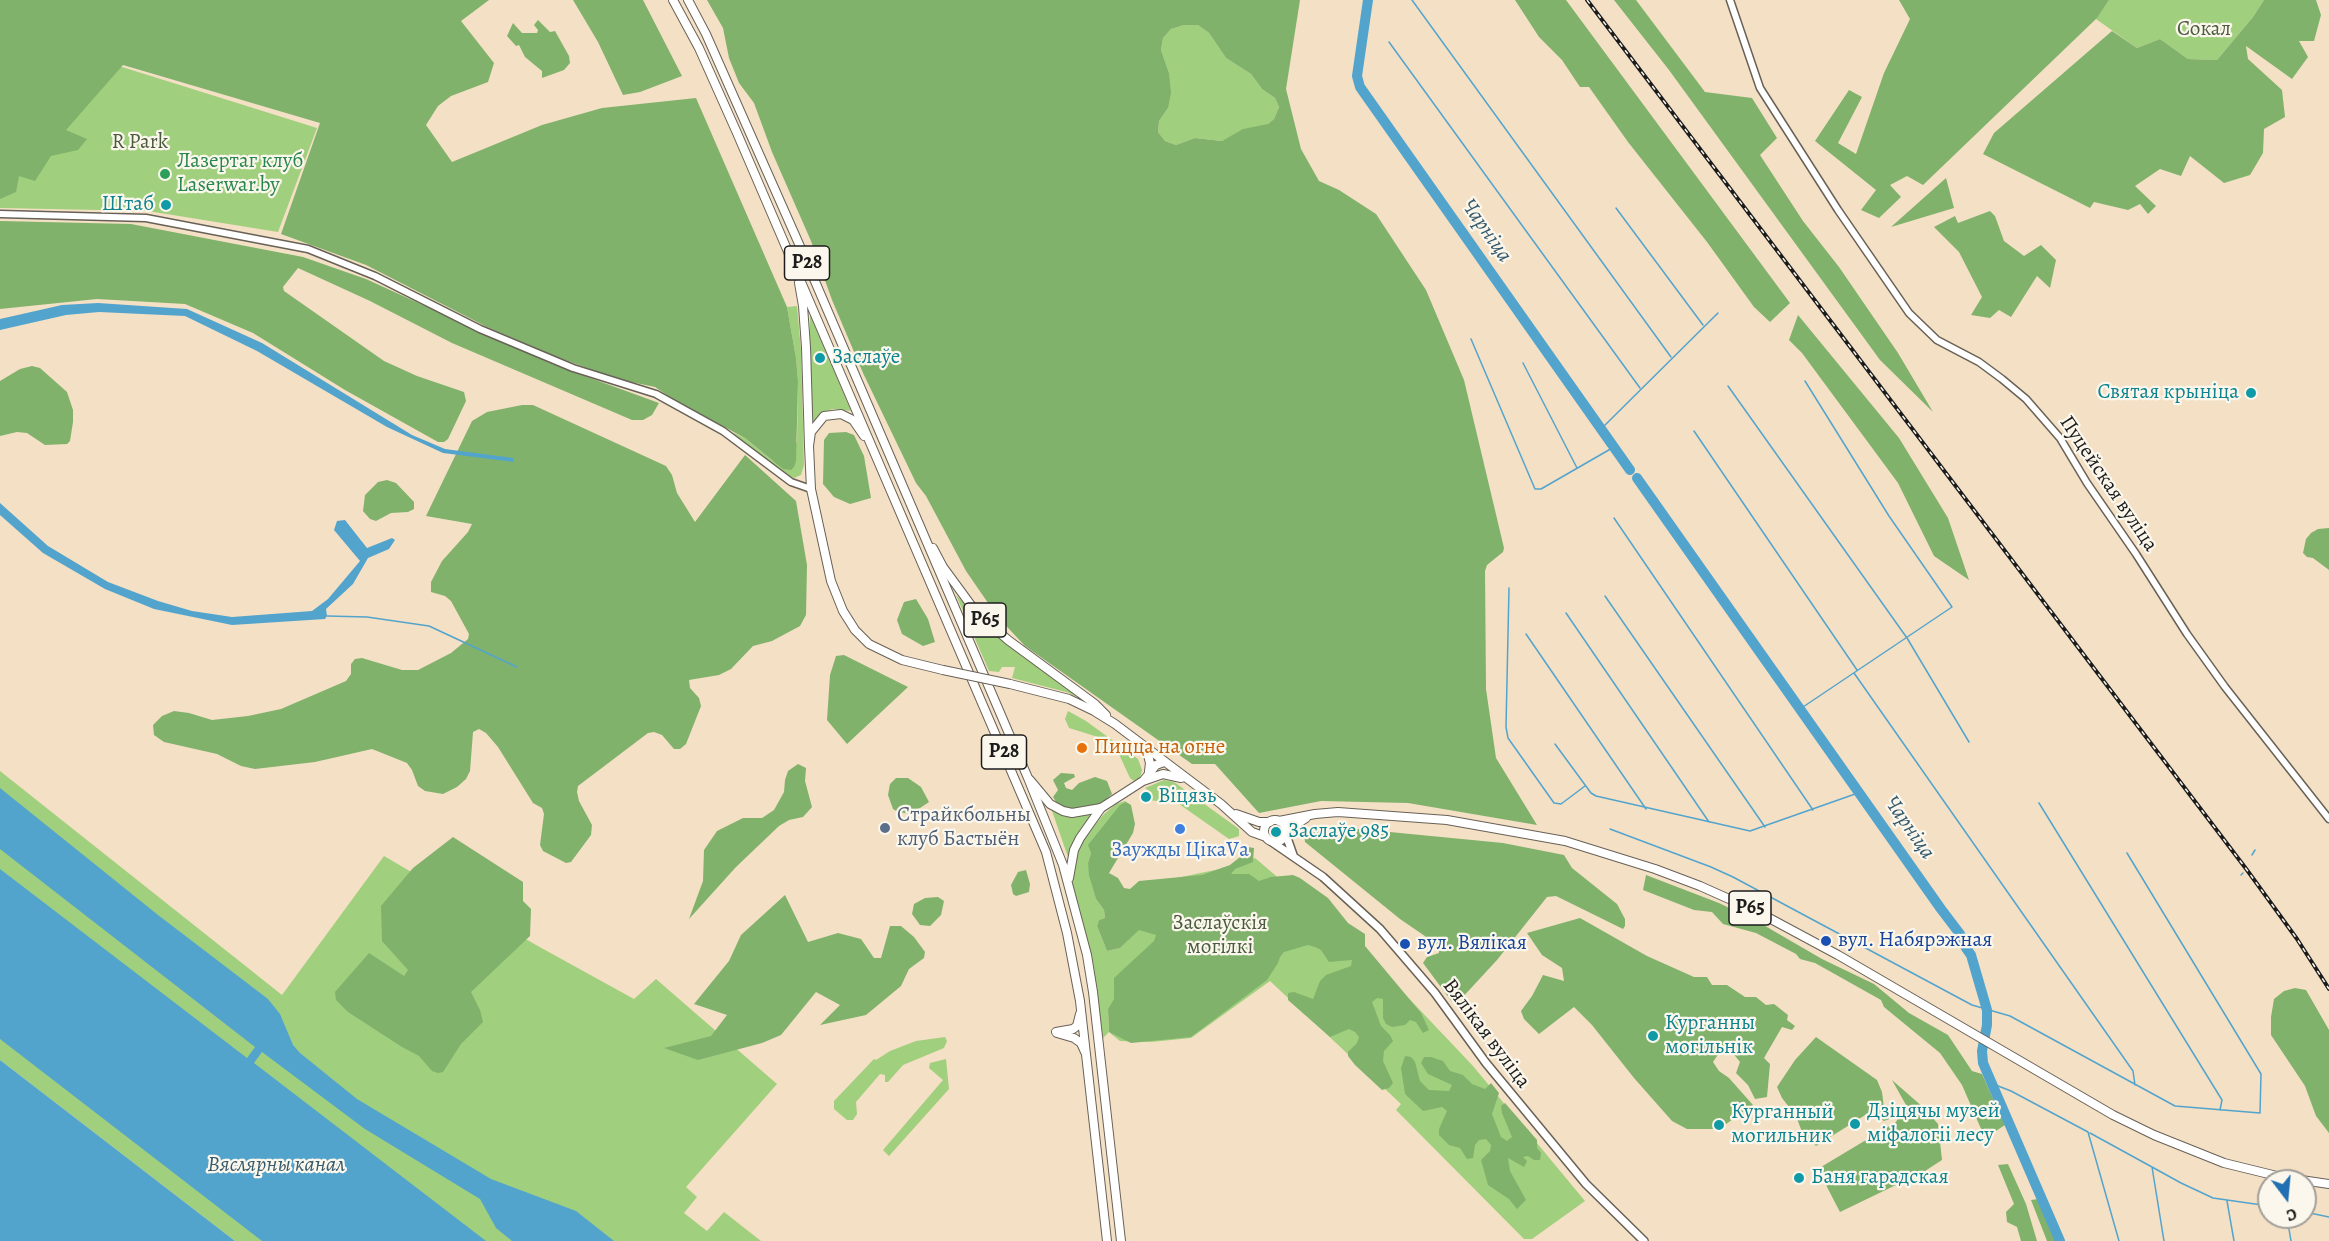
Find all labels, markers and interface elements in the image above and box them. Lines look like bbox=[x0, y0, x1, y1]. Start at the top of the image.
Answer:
park label: Сокал bbox=[2177, 17, 2231, 43]
park label: R Park bbox=[112, 130, 168, 156]
place label: Лазертаг клуб Laserwar.by bbox=[177, 149, 303, 199]
marker: Лазертаг клуб Laserwar.by bbox=[158, 167, 172, 181]
place label: Штаб bbox=[102, 192, 154, 218]
water label: Чарніца bbox=[1455, 194, 1517, 268]
marker: Штаб bbox=[159, 198, 173, 212]
road number: Р28 bbox=[784, 246, 830, 280]
place label: Заслаўе bbox=[832, 345, 900, 371]
marker: Заслаўе bbox=[813, 351, 827, 365]
place label: Святая крыніца bbox=[2097, 380, 2239, 406]
marker: Святая крыніца bbox=[2244, 386, 2258, 400]
street label: Пуцейская вуліца bbox=[2053, 411, 2163, 557]
road number: Р65 bbox=[964, 603, 1006, 637]
road number: Р28 bbox=[982, 735, 1026, 769]
place label: Пицца на огне bbox=[1094, 735, 1225, 761]
marker: Пицца на огне bbox=[1075, 741, 1089, 755]
place label: Віцязь bbox=[1158, 784, 1216, 810]
marker: Віцязь bbox=[1139, 790, 1153, 804]
water label: Чарніца bbox=[1878, 791, 1940, 865]
place label: Страйкбольны клуб Бастыён bbox=[897, 803, 1031, 853]
place label: Заслаўе 985 bbox=[1288, 819, 1389, 845]
marker: Страйкбольны клуб Бастыён bbox=[878, 821, 892, 835]
marker: Заужды ЦікаVа bbox=[1173, 822, 1187, 836]
marker: Заслаўе 985 bbox=[1269, 825, 1283, 839]
place label: Заужды ЦікаVа bbox=[1111, 838, 1249, 864]
road number: Р65 bbox=[1729, 891, 1771, 925]
park label: Заслаўскія могілкі bbox=[1173, 911, 1267, 961]
place label: вул. Набярэжная bbox=[1838, 928, 1992, 954]
place label: вул. Вялікая bbox=[1417, 931, 1527, 957]
marker: вул. Набярэжная bbox=[1819, 934, 1833, 948]
marker: вул. Вялікая bbox=[1398, 937, 1412, 951]
street label: Вялікая вуліца bbox=[1437, 974, 1535, 1094]
place label: Курганны могільнік bbox=[1665, 1011, 1755, 1061]
marker: Курганны могільнік bbox=[1646, 1029, 1660, 1043]
place label: Дзіцячы музей міфалогіі лесу bbox=[1867, 1099, 2000, 1149]
place label: Курганный могильник bbox=[1731, 1100, 1834, 1150]
marker: Дзіцячы музей міфалогіі лесу bbox=[1848, 1117, 1862, 1131]
marker: Курганный могильник bbox=[1712, 1118, 1726, 1132]
water label: Вяслярны канал bbox=[207, 1153, 345, 1179]
place label: Баня гарадская bbox=[1811, 1165, 1949, 1191]
north arrow bbox=[2257, 1169, 2317, 1229]
marker: Баня гарадская bbox=[1792, 1171, 1806, 1185]
text: С bbox=[2284, 1202, 2299, 1226]

